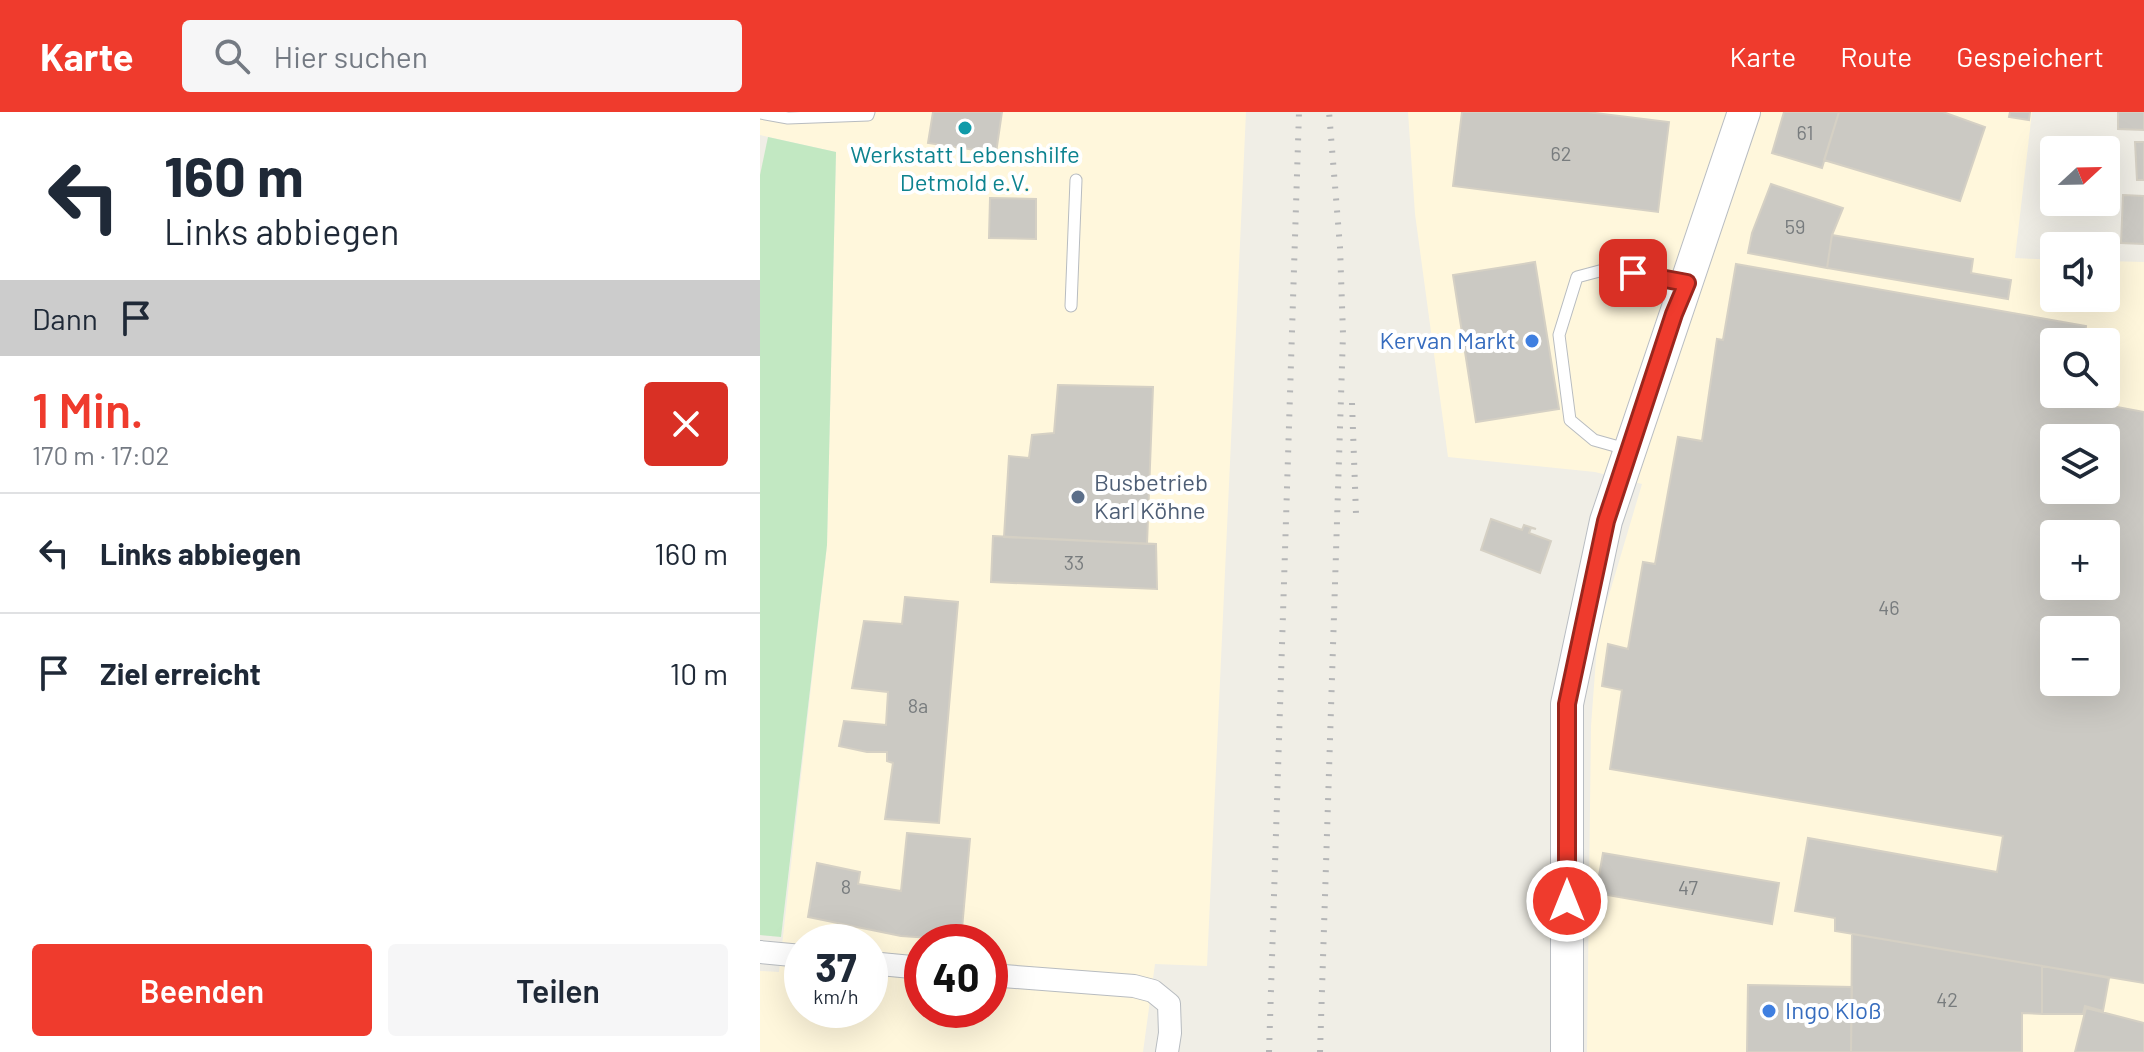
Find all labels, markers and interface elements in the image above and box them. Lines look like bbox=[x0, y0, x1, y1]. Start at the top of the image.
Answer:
search box bbox=[182, 20, 742, 92]
text: Karte bbox=[40, 33, 134, 79]
icon: search bbox=[210, 34, 254, 78]
text: Hier suchen bbox=[274, 38, 428, 74]
text: Karte bbox=[1730, 39, 1796, 73]
text: Route bbox=[1840, 39, 1912, 73]
text: Gespeichert bbox=[1956, 39, 2104, 73]
marker: Werkstatt Lebenshilfe Detmold e.V. bbox=[956, 119, 974, 137]
house number: 61 bbox=[1797, 120, 1813, 144]
north arrow bbox=[2040, 136, 2120, 216]
map controls bbox=[2040, 136, 2120, 696]
place label: Werkstatt Lebenshilfe Detmold e.V. bbox=[850, 139, 1080, 196]
text: 160 m bbox=[164, 141, 304, 208]
house number: 62 bbox=[1550, 141, 1572, 165]
icon: left bbox=[32, 144, 136, 248]
text: Links abbiegen bbox=[164, 209, 399, 252]
house number: 59 bbox=[1785, 214, 1805, 238]
button: sound bbox=[2040, 232, 2120, 312]
pin bbox=[1599, 239, 1667, 307]
icon: arrive bbox=[1611, 251, 1655, 295]
icon: arrive bbox=[114, 296, 158, 340]
text: Dann bbox=[32, 300, 98, 336]
place label: Kervan Markt bbox=[1379, 325, 1516, 354]
button: search bbox=[2040, 328, 2120, 408]
marker: Kervan Markt bbox=[1523, 332, 1541, 350]
text: 1 Min. bbox=[32, 380, 144, 438]
button: close bbox=[644, 382, 728, 466]
button: layers bbox=[2040, 424, 2120, 504]
text: 170 m · 17:02 bbox=[32, 439, 170, 470]
place label: Busbetrieb Karl Köhne bbox=[1094, 467, 1208, 524]
marker: Busbetrieb Karl Köhne bbox=[1069, 488, 1087, 506]
button: + bbox=[2040, 520, 2120, 600]
icon: left bbox=[32, 531, 76, 575]
text: Links abbiegen bbox=[100, 535, 301, 571]
text: 160 m bbox=[654, 535, 728, 571]
house number: 33 bbox=[1064, 550, 1084, 574]
house number: 46 bbox=[1878, 595, 1900, 619]
button: − bbox=[2040, 616, 2120, 696]
icon: arrive bbox=[32, 651, 76, 695]
text: Ziel erreicht bbox=[100, 655, 261, 691]
text: 10 m bbox=[670, 655, 728, 691]
house number: 8a bbox=[908, 693, 928, 717]
position arrow bbox=[1525, 859, 1609, 943]
house number: 8 bbox=[841, 874, 851, 898]
house number: 47 bbox=[1678, 875, 1698, 899]
speed limit sign: 40 bbox=[904, 924, 1008, 1028]
text: 37 bbox=[815, 942, 857, 990]
button: Beenden bbox=[32, 944, 372, 1036]
button: Teilen bbox=[388, 944, 728, 1036]
text: km/h bbox=[813, 984, 859, 1008]
house number: 42 bbox=[1936, 987, 1958, 1011]
place label: Ingo Kloß bbox=[1785, 995, 1882, 1024]
marker: Ingo Kloß bbox=[1760, 1002, 1778, 1020]

